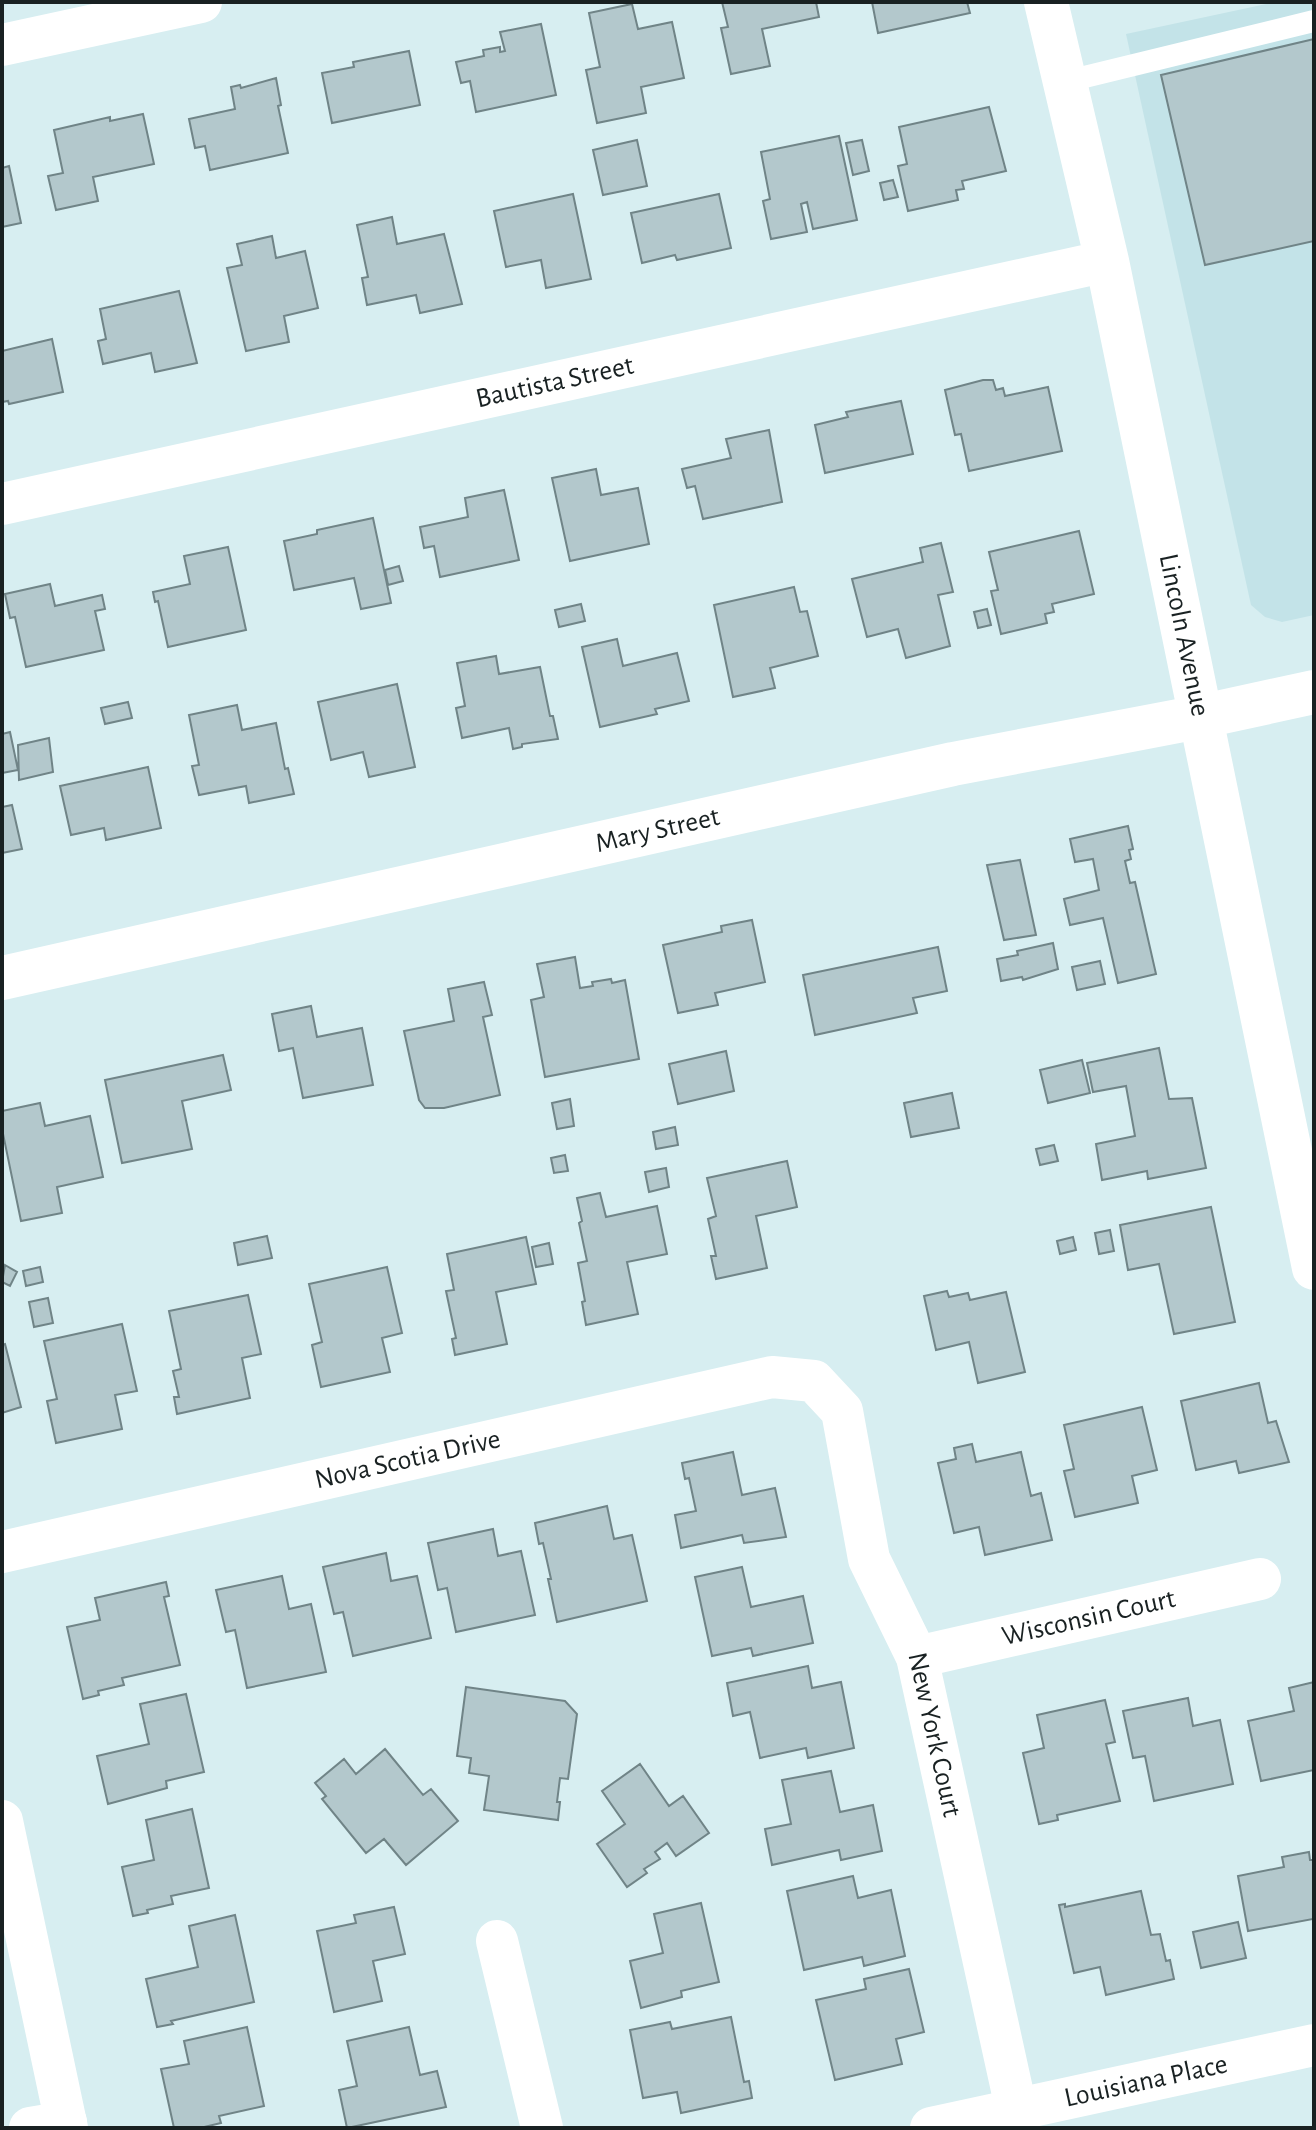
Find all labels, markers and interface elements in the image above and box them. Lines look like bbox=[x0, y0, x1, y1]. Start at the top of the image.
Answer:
street label: Bautista Street bbox=[473, 351, 636, 413]
street label: Lincoln Avenue bbox=[1154, 551, 1214, 719]
street label: Mary Street bbox=[593, 803, 722, 858]
street label: Nova Scotia Drive bbox=[312, 1425, 503, 1494]
street label: Wisconsin Court bbox=[999, 1585, 1178, 1651]
street label: New York Court bbox=[902, 1650, 966, 1820]
street label: Louisiana Place bbox=[1062, 2050, 1230, 2113]

